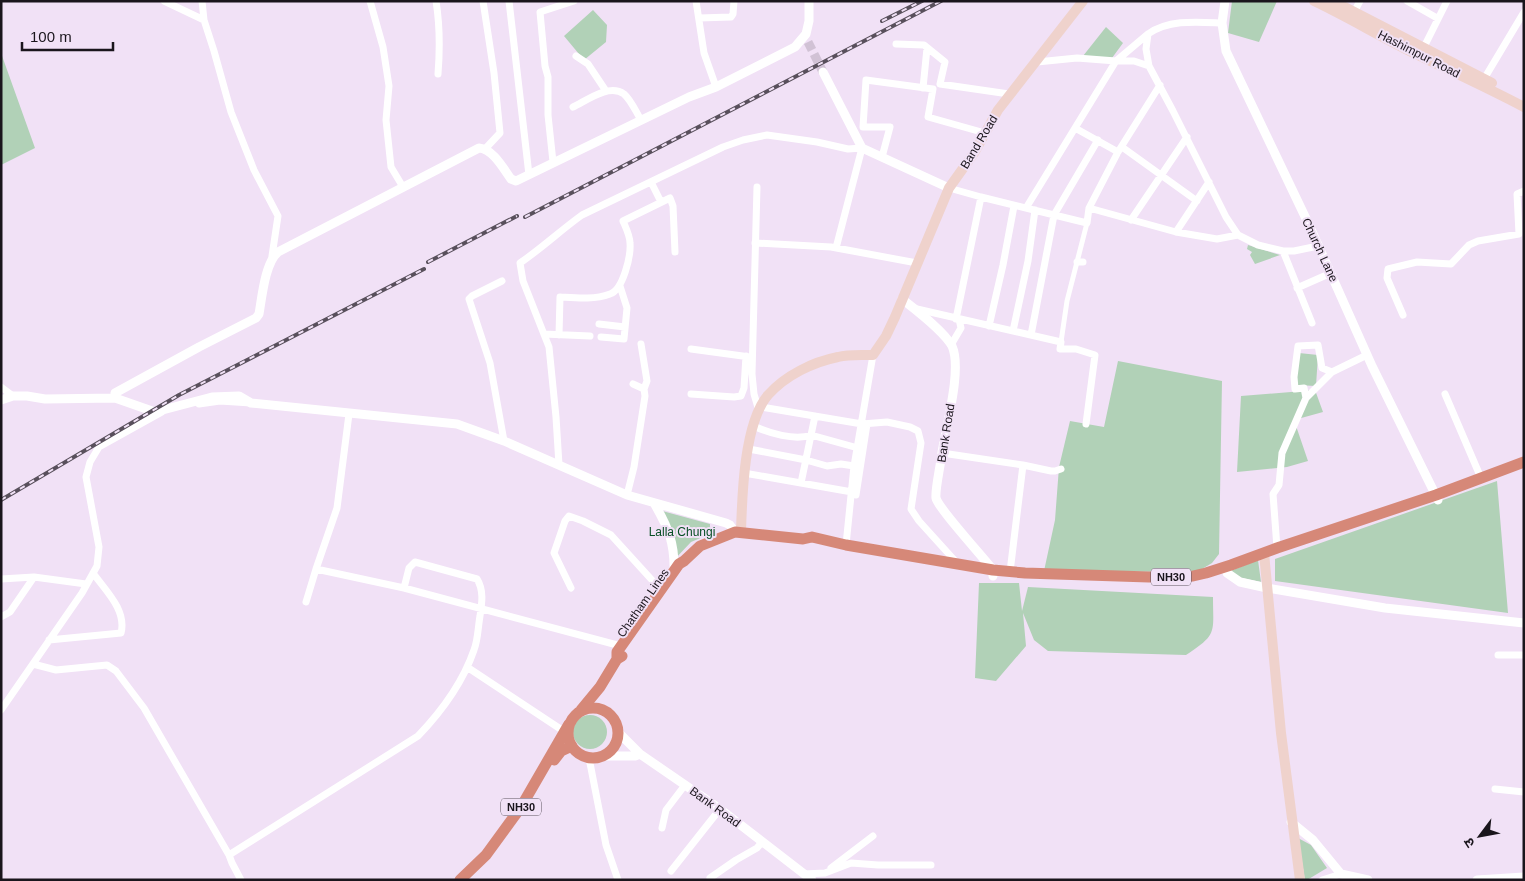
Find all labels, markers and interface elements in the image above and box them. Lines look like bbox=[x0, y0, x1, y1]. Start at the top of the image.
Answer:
scale bar bbox=[22, 20, 114, 52]
street label: Hashimpur Road bbox=[1376, 27, 1462, 81]
text: 100 m bbox=[30, 28, 72, 45]
street label: Band Road bbox=[958, 113, 1000, 171]
street label: Church Lane bbox=[1299, 216, 1341, 284]
street label: Bank Road bbox=[934, 403, 958, 463]
park label: Lalla Chungi bbox=[649, 525, 715, 539]
street label: Chatham Lines bbox=[614, 566, 672, 640]
road number: NH30 bbox=[1151, 568, 1191, 586]
street label: Bank Road bbox=[687, 784, 743, 830]
road number: NH30 bbox=[501, 799, 541, 816]
north arrow bbox=[1455, 811, 1505, 861]
text: उ bbox=[1460, 834, 1478, 851]

